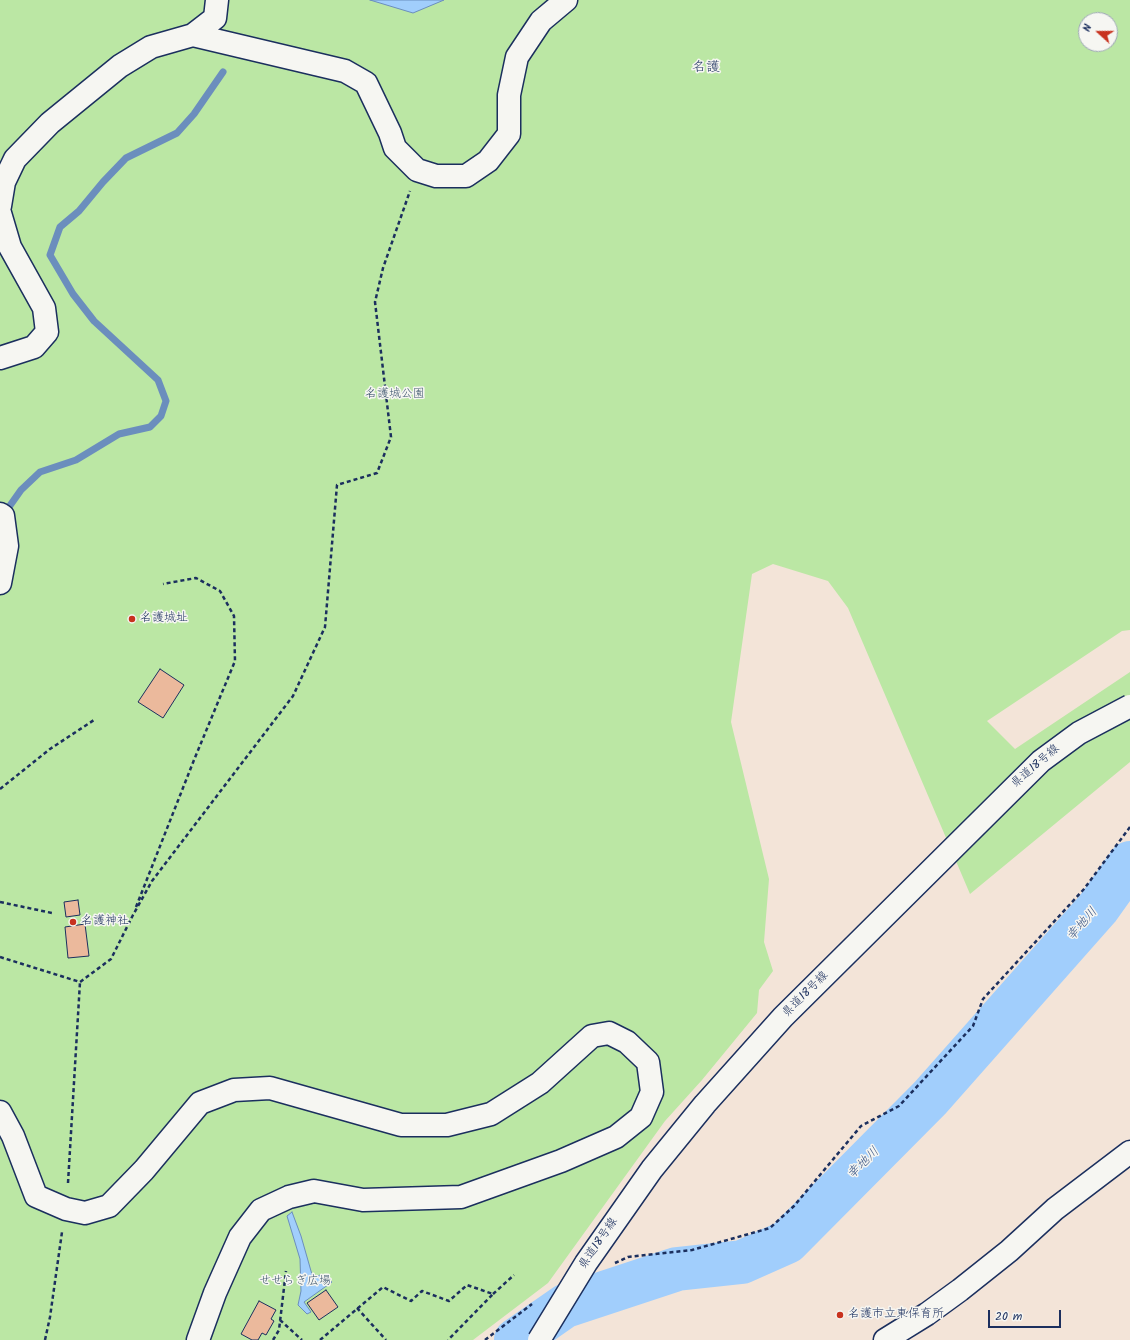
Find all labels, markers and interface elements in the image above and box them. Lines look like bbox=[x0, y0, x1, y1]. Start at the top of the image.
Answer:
north arrow bbox=[1078, 12, 1118, 52]
text: N bbox=[1078, 22, 1097, 35]
district label: 名護 bbox=[692, 61, 720, 77]
park label: 名護城公園 bbox=[365, 388, 425, 402]
place label: 名護城址 bbox=[140, 612, 188, 626]
marker: 名護城址 bbox=[127, 614, 137, 624]
street label: 県道18号線 bbox=[1009, 742, 1063, 792]
water label: 幸地川 bbox=[1064, 905, 1102, 945]
place label: 名護神社 bbox=[81, 915, 129, 929]
marker: 名護神社 bbox=[68, 917, 78, 927]
street label: 県道18号線 bbox=[780, 969, 832, 1021]
water label: 幸地川 bbox=[845, 1145, 883, 1183]
street label: 県道18号線 bbox=[577, 1216, 621, 1272]
park label: せせらぎ広場 bbox=[259, 1275, 331, 1289]
scale bar bbox=[990, 1302, 1063, 1328]
text: 20 m bbox=[995, 1307, 1022, 1326]
place label: 名護市立東保育所 bbox=[848, 1308, 944, 1322]
marker: 名護市立東保育所 bbox=[835, 1310, 845, 1320]

